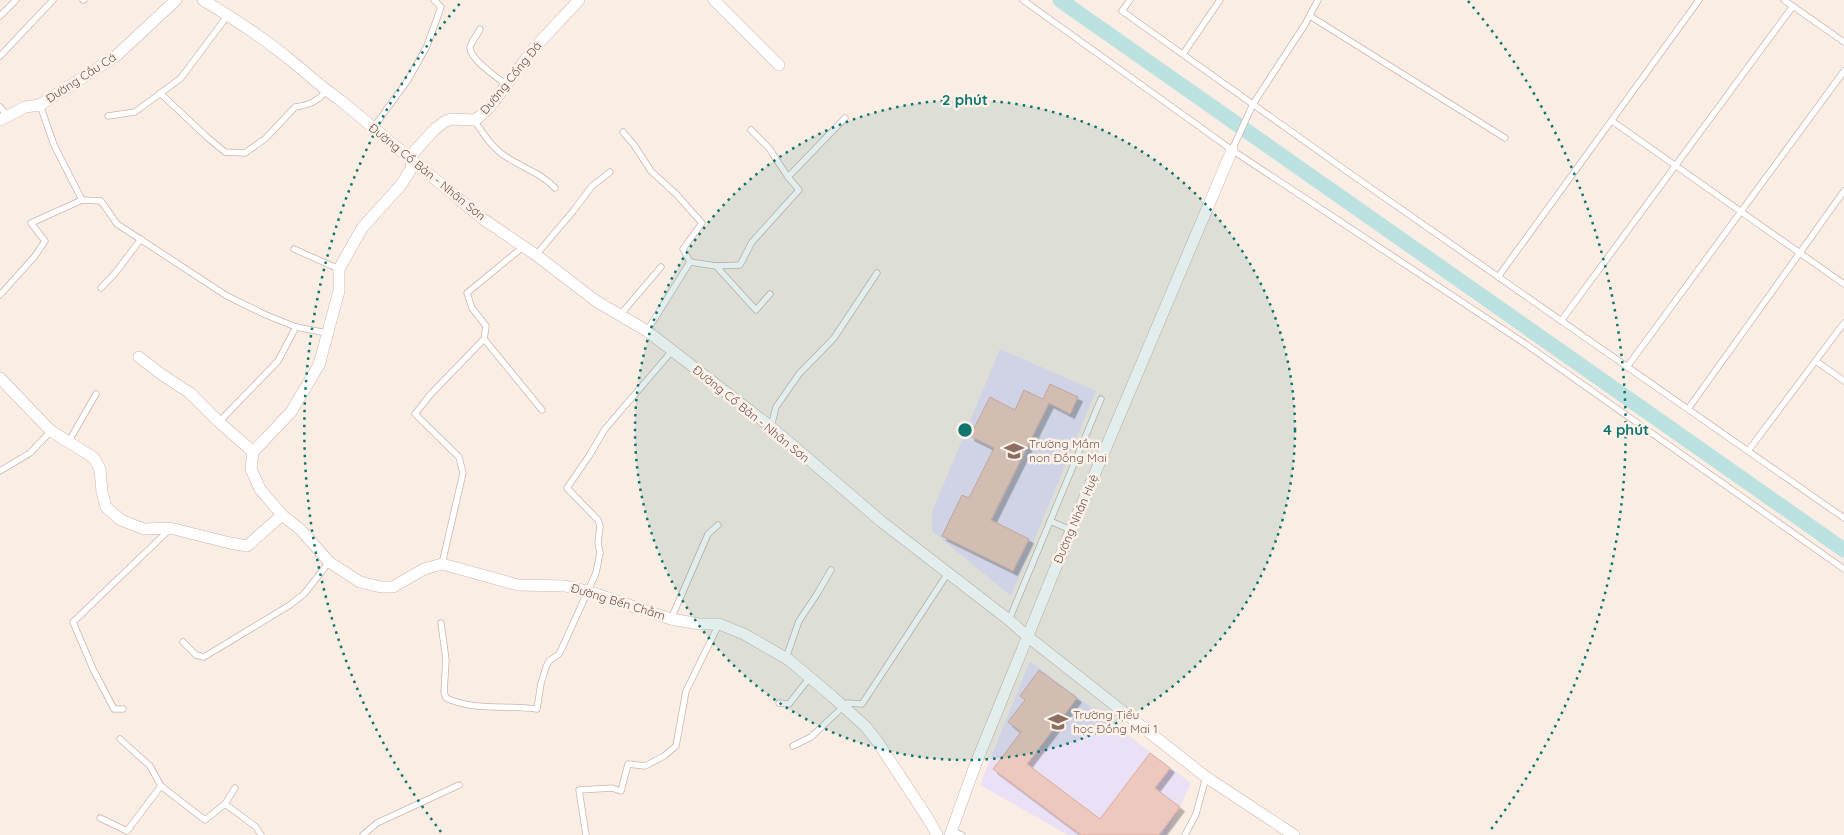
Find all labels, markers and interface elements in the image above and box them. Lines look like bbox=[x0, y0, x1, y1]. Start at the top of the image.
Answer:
street label: Đường Cống Đá bbox=[477, 38, 544, 117]
street label: Đường Cầu Cá bbox=[43, 49, 119, 106]
text: 2 phút bbox=[942, 90, 988, 109]
street label: Đường Cổ Bản - Nhân Sơn bbox=[366, 120, 489, 223]
street label: Đường Cổ Bản - Nhân Sơn bbox=[690, 362, 813, 465]
text: 4 phút bbox=[1603, 420, 1649, 439]
centre of rings bbox=[956, 421, 974, 439]
place label: Trường Mầm non Đồng Mai bbox=[1029, 436, 1107, 465]
school or university icon: Trường Mầm non Đồng Mai bbox=[1003, 440, 1025, 462]
street label: Đường Nhân Huệ bbox=[1050, 472, 1101, 566]
street label: Đường Bến Chằm bbox=[569, 580, 667, 623]
place label: Trường Tiểu học Đồng Mai 1 bbox=[1073, 707, 1158, 736]
school or university icon: Trường Tiểu học Đồng Mai 1 bbox=[1047, 711, 1069, 733]

